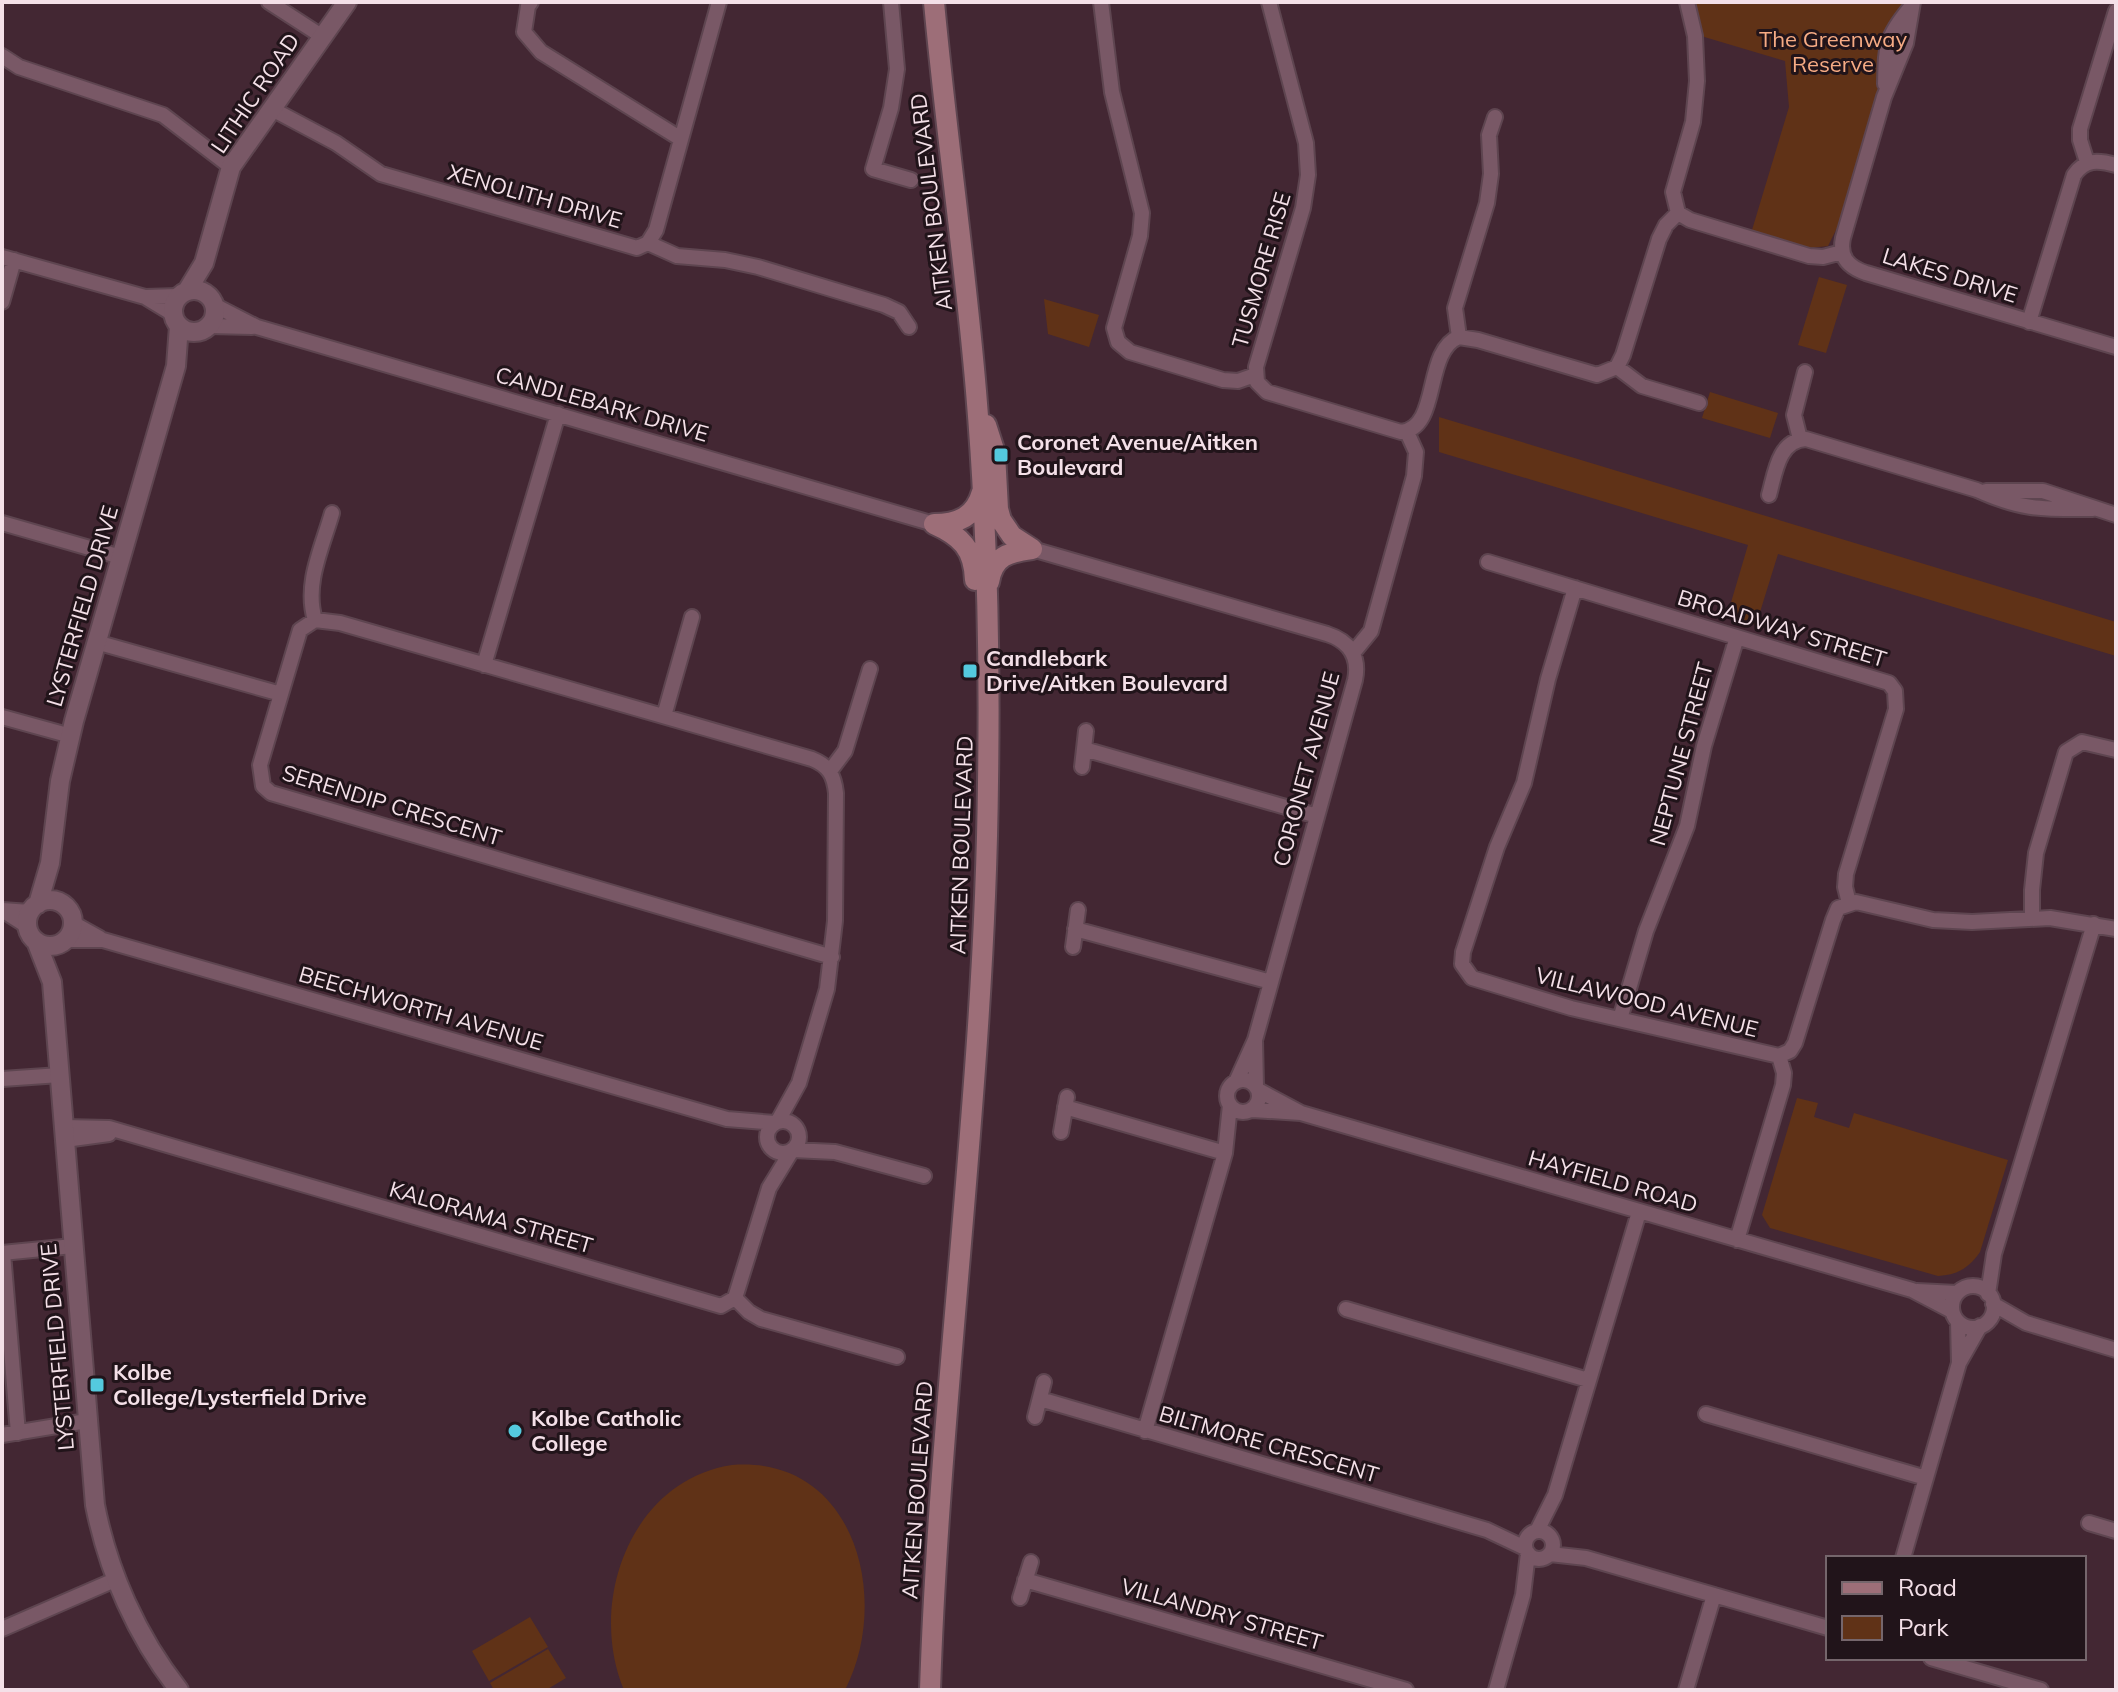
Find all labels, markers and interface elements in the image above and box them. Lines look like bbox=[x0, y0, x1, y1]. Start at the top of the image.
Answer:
park label: The Greenway Reserve bbox=[1759, 25, 1907, 78]
street label: LITHIC ROAD bbox=[205, 28, 305, 158]
street label: AITKEN BOULEVARD bbox=[904, 92, 958, 312]
street label: XENOLITH DRIVE bbox=[445, 158, 625, 234]
street label: TUSMORE RISE bbox=[1225, 189, 1297, 351]
street label: LAKES DRIVE bbox=[1879, 241, 2021, 309]
street label: CANDLEBARK DRIVE bbox=[492, 360, 712, 448]
place label: Coronet Avenue/Aitken Boulevard bbox=[1017, 428, 1258, 481]
marker: Coronet Avenue/Aitken Boulevard bbox=[992, 446, 1010, 464]
street label: LYSTERFIELD DRIVE bbox=[40, 502, 124, 710]
street label: BROADWAY STREET bbox=[1674, 583, 1890, 673]
place label: Candlebark Drive/Aitken Boulevard bbox=[986, 644, 1228, 697]
street label: NEPTUNE STREET bbox=[1643, 659, 1719, 849]
marker: Candlebark Drive/Aitken Boulevard bbox=[961, 662, 979, 680]
street label: CORONET AVENUE bbox=[1267, 669, 1345, 869]
street label: AITKEN BOULEVARD bbox=[943, 735, 979, 955]
street label: SERENDIP CRESCENT bbox=[279, 758, 505, 852]
street label: BEECHWORTH AVENUE bbox=[295, 960, 547, 1056]
street label: VILLAWOOD AVENUE bbox=[1533, 961, 1761, 1043]
street label: HAYFIELD ROAD bbox=[1525, 1143, 1701, 1219]
street label: KALORAMA STREET bbox=[386, 1175, 596, 1259]
street label: LYSTERFIELD DRIVE bbox=[34, 1242, 80, 1452]
place label: Kolbe College/Lysterfield Drive bbox=[113, 1358, 367, 1411]
marker: Kolbe College/Lysterfield Drive bbox=[88, 1376, 106, 1394]
street label: AITKEN BOULEVARD bbox=[895, 1380, 939, 1600]
street label: BILTMORE CRESCENT bbox=[1156, 1399, 1382, 1489]
place label: Kolbe Catholic College bbox=[531, 1404, 681, 1457]
marker: Kolbe Catholic College bbox=[506, 1422, 524, 1440]
legend bbox=[1826, 1556, 2086, 1660]
street label: VILLANDRY STREET bbox=[1118, 1572, 1326, 1656]
text: Road bbox=[1898, 1572, 1957, 1602]
text: Park bbox=[1898, 1612, 1949, 1642]

